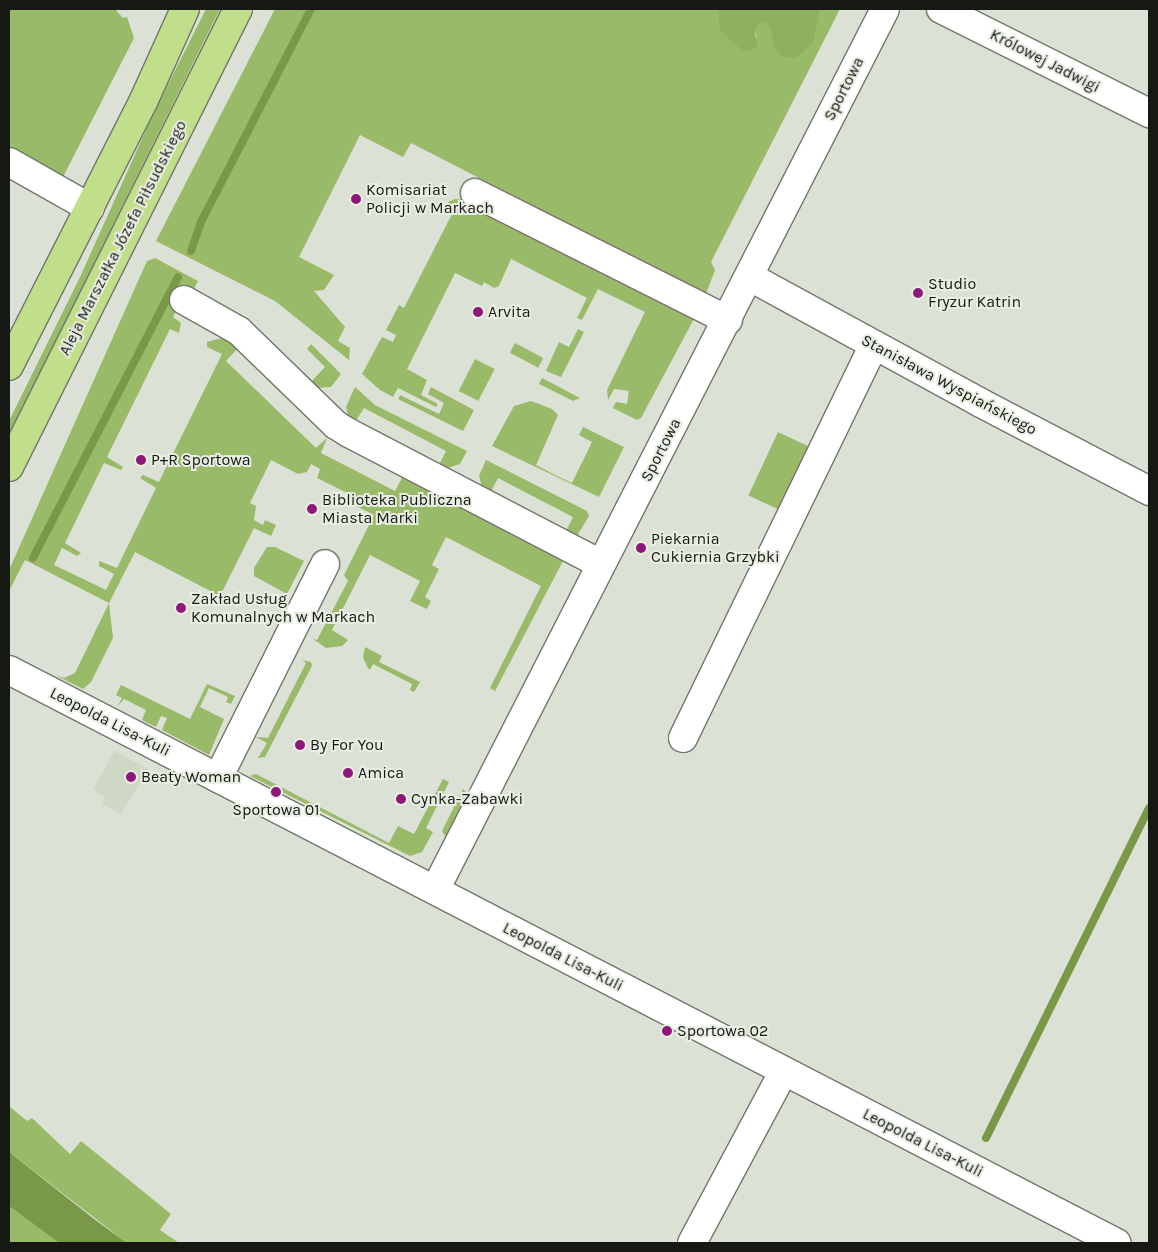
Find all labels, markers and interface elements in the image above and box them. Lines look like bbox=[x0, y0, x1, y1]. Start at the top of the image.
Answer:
street label: Królowej Jadwigi bbox=[987, 25, 1103, 97]
street label: Sportowa bbox=[820, 54, 868, 124]
street label: Aleja Marszałka Józefa Piłsudskiego bbox=[55, 117, 191, 359]
place label: Komisariat Policji w Markach bbox=[366, 180, 494, 218]
marker: Komisariat Policji w Markach bbox=[350, 193, 362, 205]
place label: Studio Fryzur Katrin bbox=[928, 274, 1021, 312]
marker: Studio Fryzur Katrin bbox=[912, 287, 924, 299]
place label: Arvita bbox=[488, 302, 531, 322]
marker: Arvita bbox=[472, 306, 484, 318]
street label: Stanisława Wyspiańskiego bbox=[858, 331, 1040, 439]
street label: Sportowa bbox=[637, 415, 685, 485]
place label: P+R Sportowa bbox=[151, 450, 251, 470]
marker: P+R Sportowa bbox=[135, 454, 147, 466]
place label: Biblioteka Publiczna Miasta Marki bbox=[322, 490, 472, 528]
marker: Biblioteka Publiczna Miasta Marki bbox=[306, 503, 318, 515]
place label: Piekarnia Cukiernia Grzybki bbox=[651, 529, 780, 567]
marker: Piekarnia Cukiernia Grzybki bbox=[635, 542, 647, 554]
place label: Zakład Usług Komunalnych w Markach bbox=[191, 589, 375, 627]
marker: Zakład Usług Komunalnych w Markach bbox=[175, 602, 187, 614]
street label: Leopolda Lisa-Kuli bbox=[46, 683, 174, 761]
place label: By For You bbox=[310, 735, 384, 755]
marker: By For You bbox=[294, 739, 306, 751]
place label: Amica bbox=[358, 763, 404, 783]
place label: Beaty Woman bbox=[141, 767, 241, 787]
marker: Amica bbox=[342, 767, 354, 779]
marker: Beaty Woman bbox=[125, 771, 137, 783]
marker: Sportowa 01 bbox=[270, 786, 282, 798]
place label: Cynka-Zabawki bbox=[411, 789, 523, 809]
marker: Cynka-Zabawki bbox=[395, 793, 407, 805]
place label: Sportowa 01 bbox=[232, 800, 320, 820]
street label: Leopolda Lisa-Kuli bbox=[499, 918, 627, 996]
place label: Sportowa 02 bbox=[677, 1021, 768, 1041]
marker: Sportowa 02 bbox=[661, 1025, 673, 1037]
street label: Leopolda Lisa-Kuli bbox=[859, 1104, 987, 1182]

